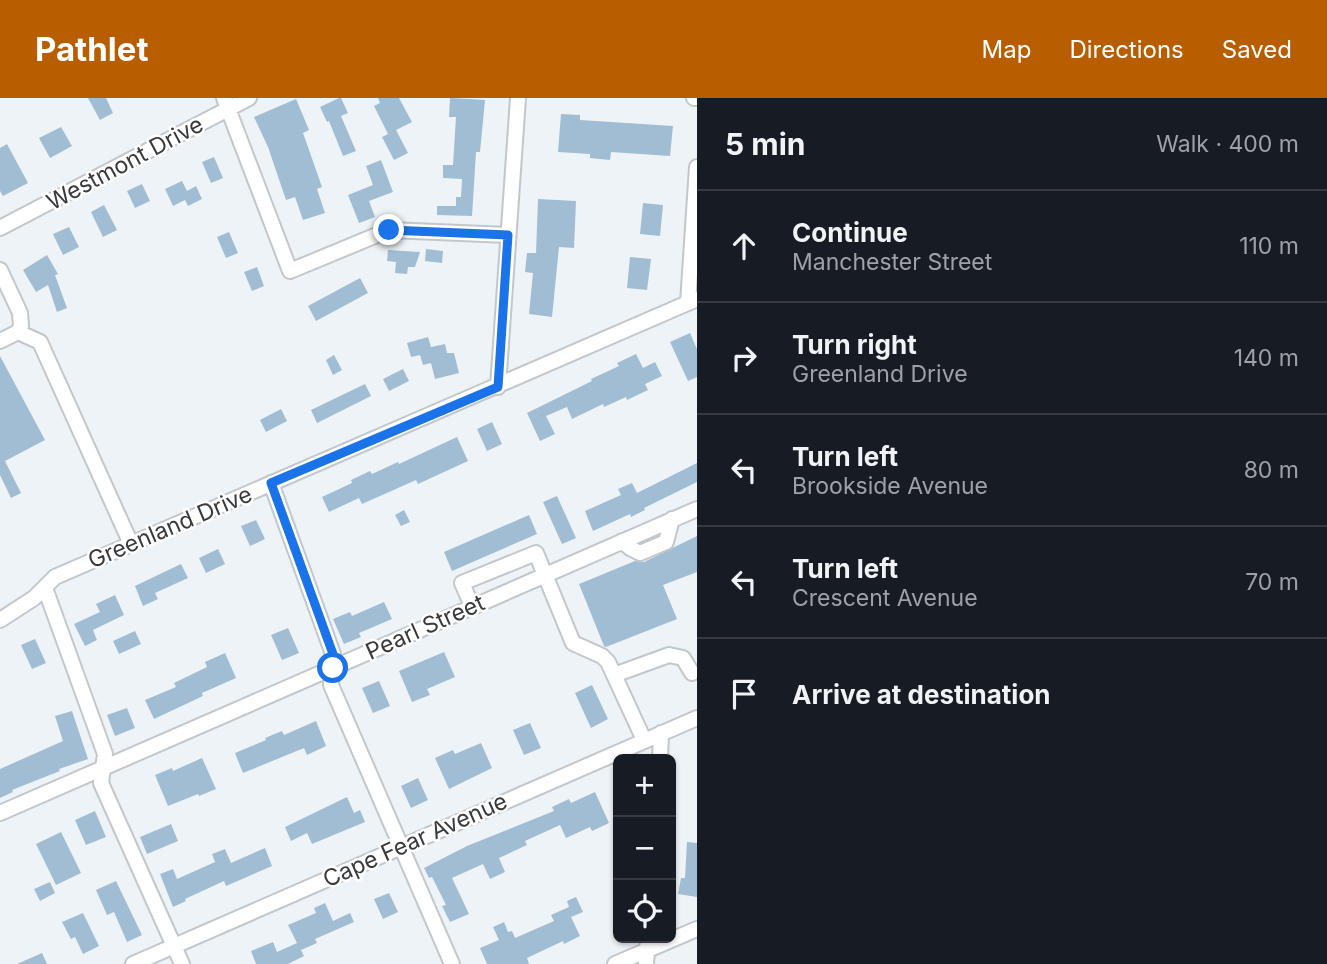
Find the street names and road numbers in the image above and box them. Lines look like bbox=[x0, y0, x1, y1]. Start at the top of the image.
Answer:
street label: Westmont Drive bbox=[42, 110, 208, 216]
street label: Greenland Drive bbox=[84, 480, 256, 574]
street label: Pearl Street bbox=[361, 588, 489, 666]
street label: Cape Fear Avenue bbox=[318, 787, 512, 893]

